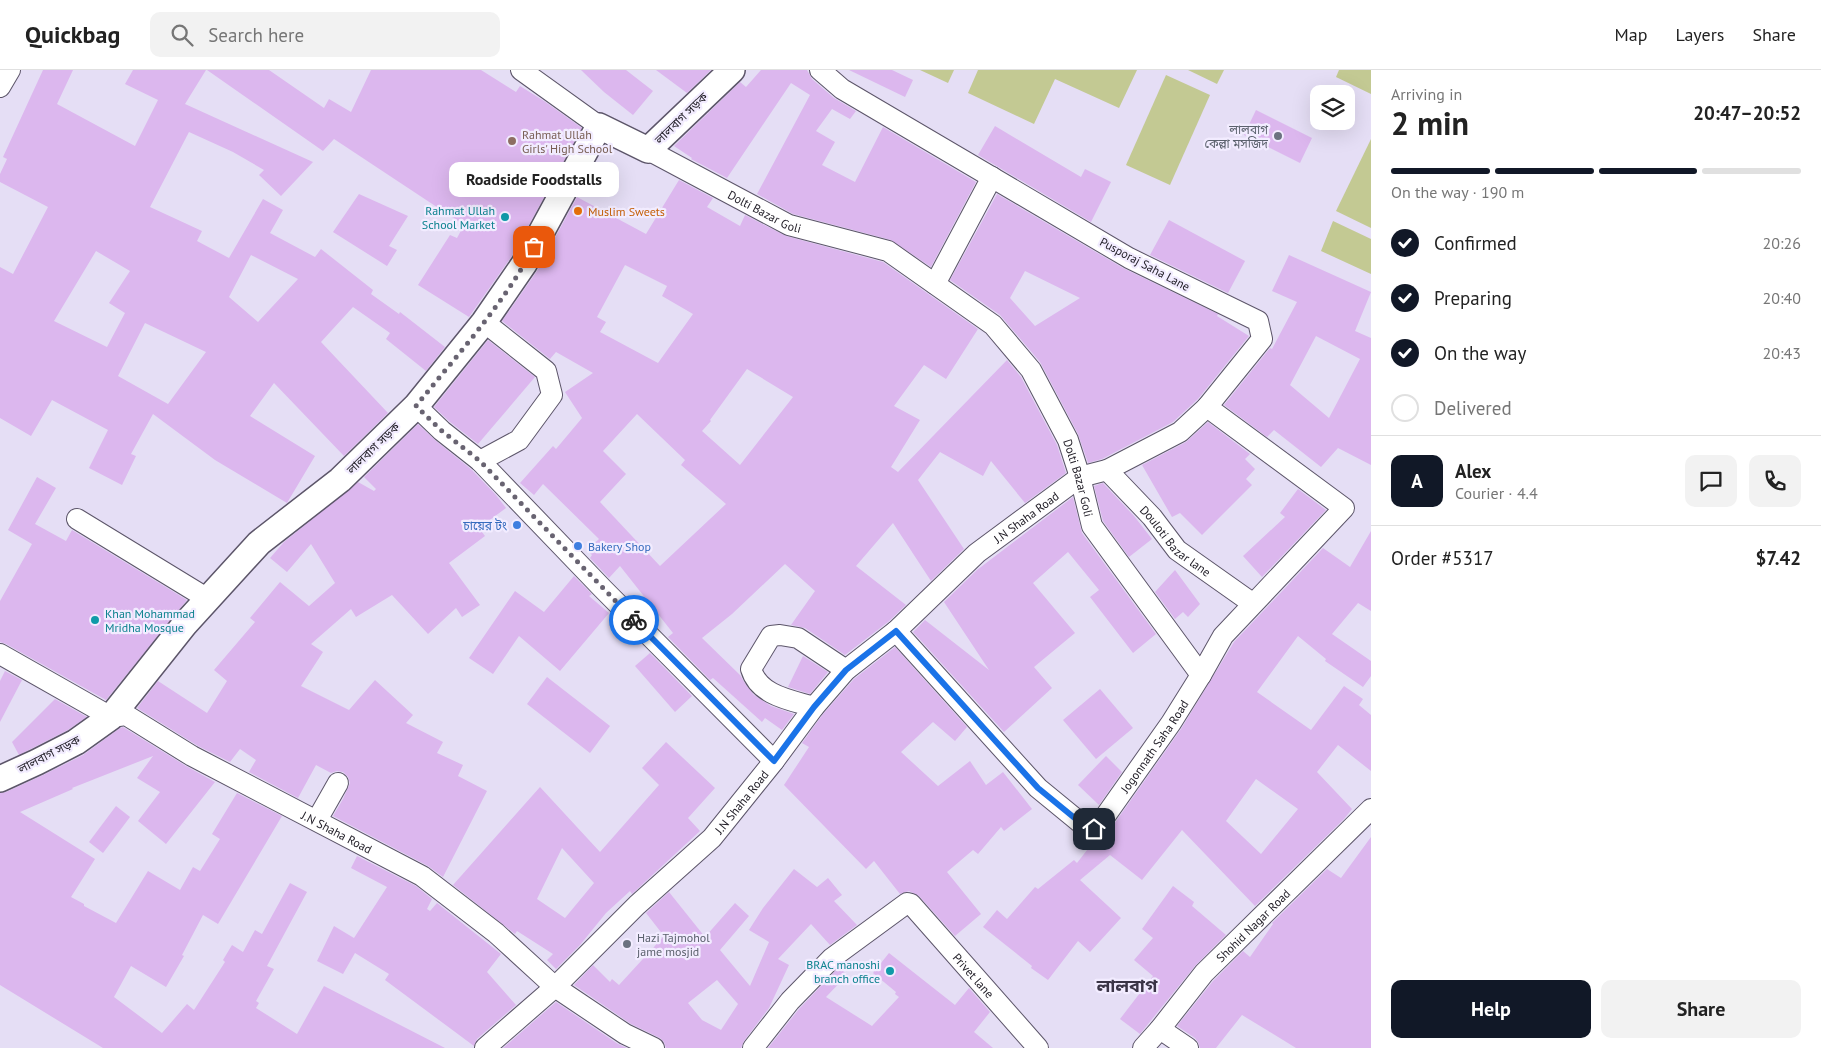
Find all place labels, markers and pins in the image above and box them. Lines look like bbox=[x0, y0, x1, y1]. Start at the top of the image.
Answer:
place label: লালবাগ কেল্লা মসজিদ bbox=[1205, 122, 1268, 151]
place label: Rahmat Ullah Girls' High School bbox=[522, 127, 613, 156]
marker: লালবাগ কেল্লা মসজিদ bbox=[1272, 130, 1284, 142]
marker: Rahmat Ullah Girls' High School bbox=[506, 135, 518, 147]
callout: Roadside Foodstalls bbox=[449, 162, 619, 197]
place label: Rahmat Ullah School Market bbox=[422, 203, 495, 232]
place label: Muslim Sweets bbox=[588, 204, 665, 219]
marker: Muslim Sweets bbox=[572, 205, 584, 217]
marker: Rahmat Ullah School Market bbox=[499, 211, 511, 223]
pin bbox=[513, 226, 555, 268]
place label: চায়ের টং bbox=[462, 518, 508, 533]
marker: চায়ের টং bbox=[511, 519, 523, 531]
place label: Bakery Shop bbox=[588, 539, 651, 554]
marker: Bakery Shop bbox=[572, 540, 584, 552]
place label: Khan Mohammad Mridha Mosque bbox=[105, 606, 195, 635]
marker: Khan Mohammad Mridha Mosque bbox=[89, 614, 101, 626]
pin bbox=[1073, 808, 1115, 850]
place label: Hazi Tajmohol jame mosjid bbox=[637, 930, 710, 959]
marker: Hazi Tajmohol jame mosjid bbox=[621, 938, 633, 950]
place label: BRAC manoshi branch office bbox=[806, 957, 880, 986]
marker: BRAC manoshi branch office bbox=[884, 965, 896, 977]

